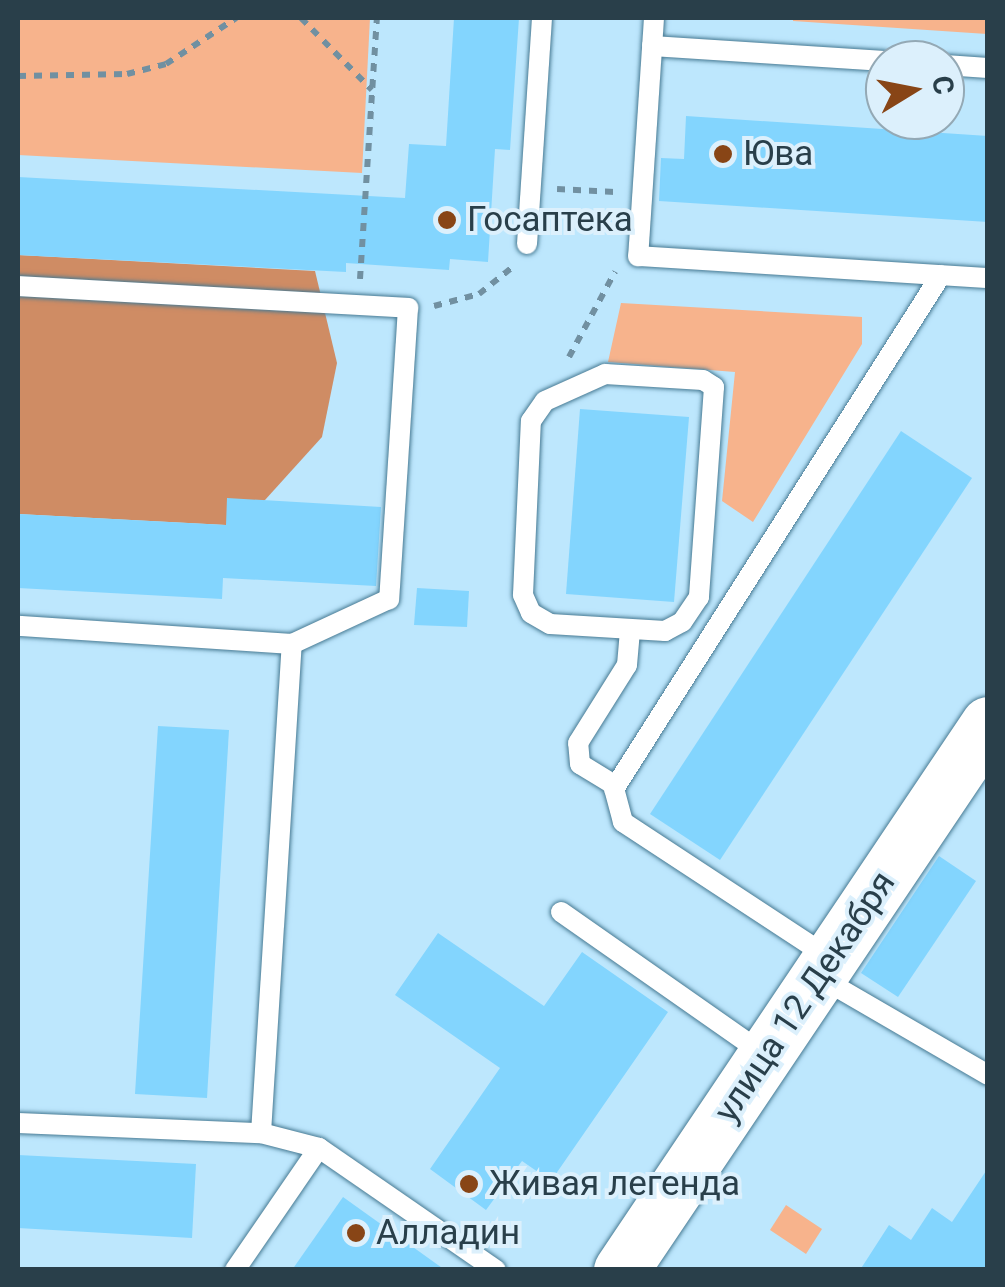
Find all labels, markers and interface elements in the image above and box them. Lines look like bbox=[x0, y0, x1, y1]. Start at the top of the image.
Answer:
north arrow bbox=[865, 40, 965, 140]
text: С bbox=[925, 73, 961, 97]
place label: Юва bbox=[743, 133, 813, 175]
marker: Юва bbox=[712, 143, 734, 165]
place label: Госаптека bbox=[467, 199, 633, 241]
marker: Госаптека bbox=[436, 209, 458, 231]
street label: улица 12 Декабря bbox=[706, 864, 904, 1130]
place label: Живая легенда bbox=[489, 1163, 740, 1205]
marker: Живая легенда bbox=[458, 1173, 480, 1195]
place label: Алладин bbox=[376, 1212, 520, 1254]
marker: Алладин bbox=[345, 1222, 367, 1244]

